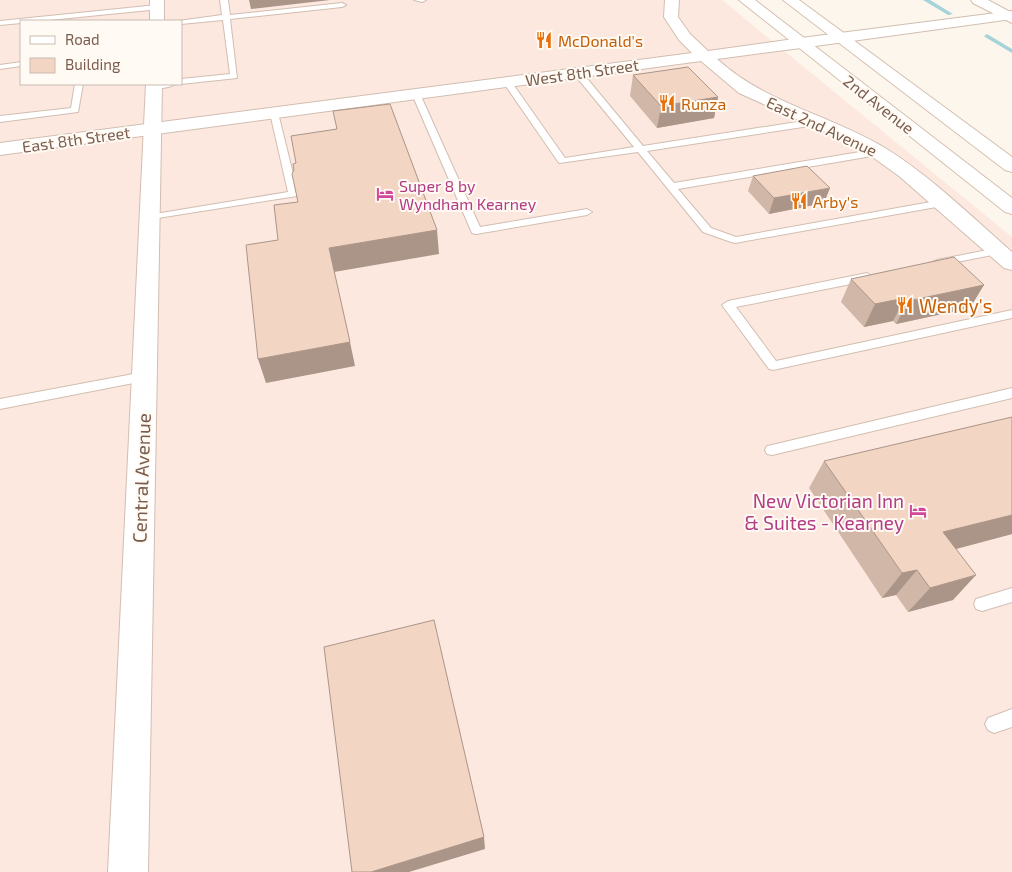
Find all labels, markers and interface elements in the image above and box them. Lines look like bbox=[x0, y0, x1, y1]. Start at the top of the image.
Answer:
legend bbox=[20, 20, 182, 85]
text: Road bbox=[65, 30, 100, 48]
restaurant icon: McDonald's bbox=[534, 30, 554, 50]
place label: McDonald's bbox=[558, 31, 643, 50]
text: Building bbox=[65, 55, 121, 73]
street label: West 8th Street bbox=[524, 55, 640, 89]
street label: 2nd Avenue bbox=[840, 71, 918, 137]
street label: East 2nd Avenue bbox=[764, 92, 880, 160]
restaurant icon: Runza bbox=[657, 93, 677, 113]
place label: Runza bbox=[681, 94, 726, 113]
street label: East 8th Street bbox=[21, 122, 131, 156]
place label: Super 8 by Wyndham Kearney bbox=[399, 176, 537, 213]
hotel icon: Super 8 by Wyndham Kearney bbox=[375, 184, 395, 204]
restaurant icon: Arby's bbox=[789, 191, 809, 211]
place label: Arby's bbox=[813, 192, 858, 211]
place label: Wendy's bbox=[919, 294, 992, 317]
restaurant icon: Wendy's bbox=[895, 295, 915, 315]
street label: Central Avenue bbox=[127, 413, 155, 543]
place label: New Victorian Inn & Suites - Kearney bbox=[744, 489, 904, 534]
hotel icon: New Victorian Inn & Suites - Kearney bbox=[908, 501, 928, 521]

